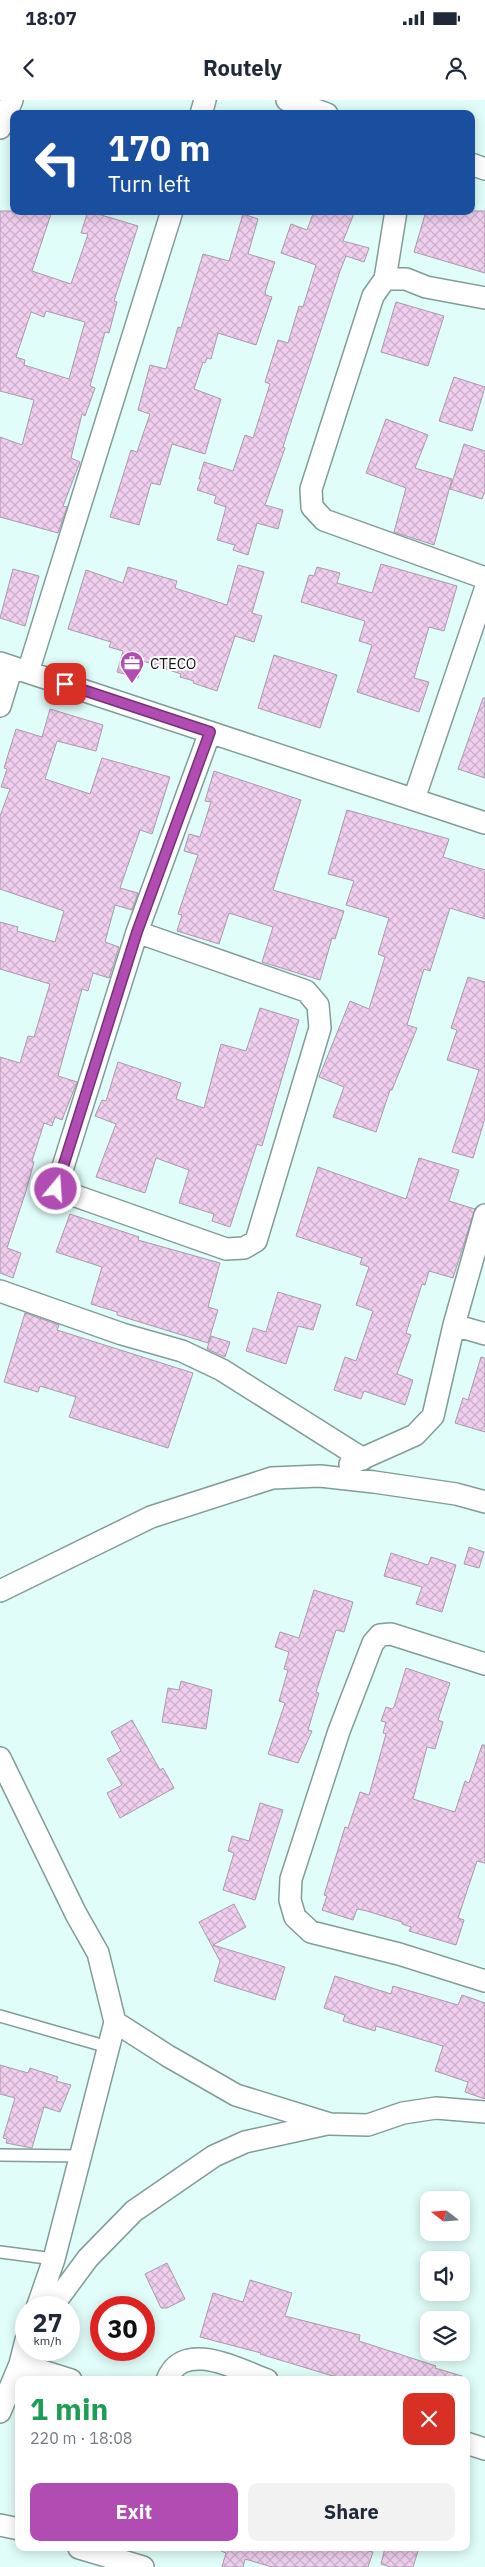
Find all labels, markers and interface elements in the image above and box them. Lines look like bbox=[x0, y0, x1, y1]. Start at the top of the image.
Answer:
text: 18:07 bbox=[25, 6, 77, 30]
text: Routely bbox=[203, 53, 282, 82]
icon: back bbox=[15, 54, 43, 82]
icon: person bbox=[442, 54, 470, 82]
text: 170 m bbox=[108, 125, 211, 171]
icon: left bbox=[25, 130, 90, 195]
text: Turn left bbox=[108, 169, 191, 198]
office icon: CTECO bbox=[119, 650, 145, 684]
place label: CTECO bbox=[150, 654, 196, 673]
pin bbox=[44, 663, 86, 705]
icon: arrive bbox=[51, 670, 79, 698]
position arrow bbox=[29, 1162, 81, 1214]
north arrow bbox=[420, 2191, 470, 2241]
map controls bbox=[420, 2191, 470, 2361]
button: sound bbox=[420, 2251, 470, 2301]
speed limit sign: 30 bbox=[90, 2296, 155, 2361]
text: 27 bbox=[32, 2306, 63, 2339]
button: layers bbox=[420, 2311, 470, 2361]
text: km/h bbox=[33, 2333, 62, 2348]
text: 1 min bbox=[30, 2389, 108, 2428]
button: close bbox=[403, 2393, 455, 2445]
text: 220 m · 18:08 bbox=[30, 2428, 132, 2448]
button: Exit bbox=[30, 2483, 238, 2541]
button: Share bbox=[248, 2483, 455, 2541]

